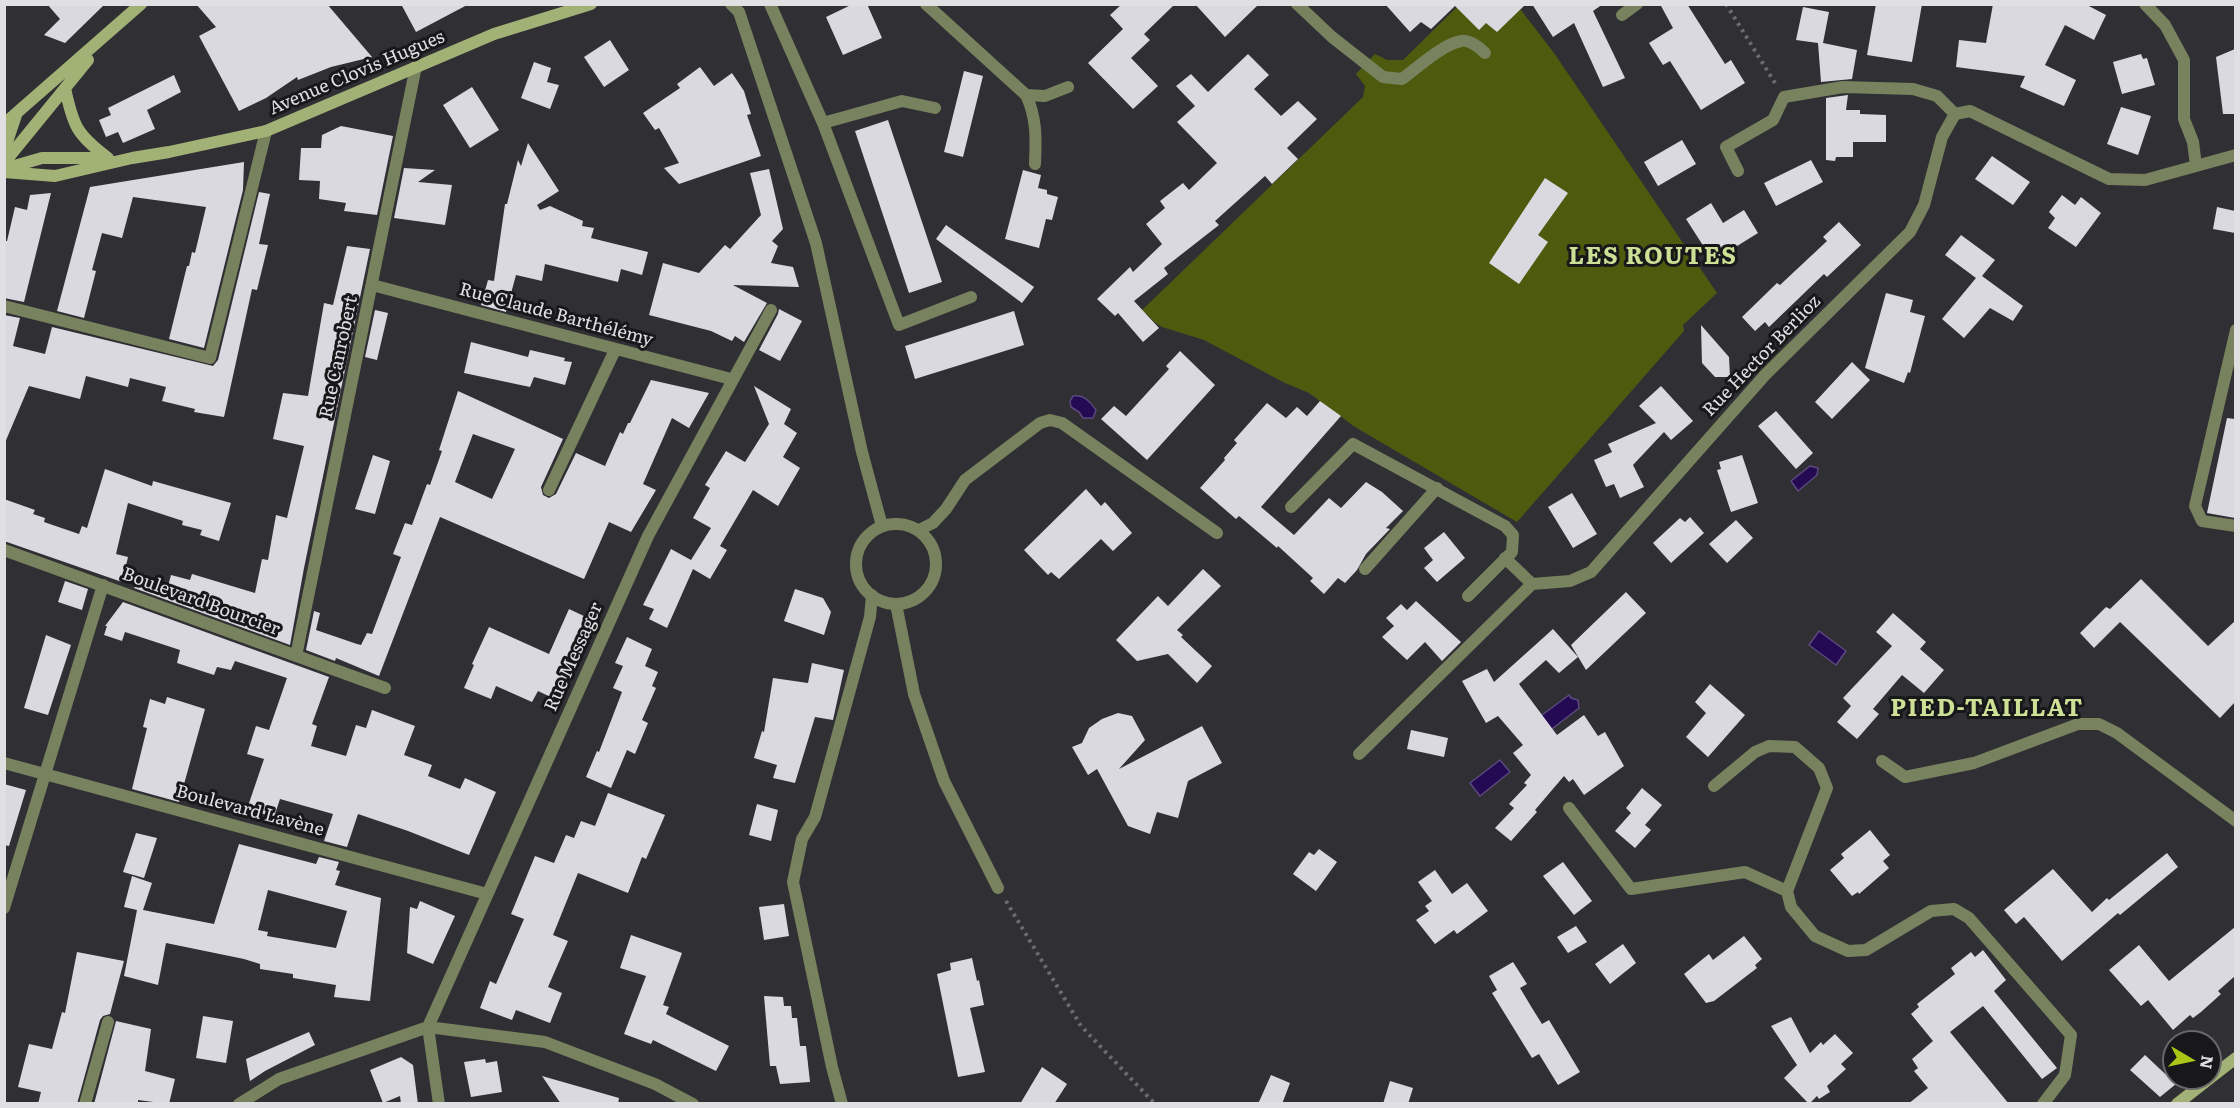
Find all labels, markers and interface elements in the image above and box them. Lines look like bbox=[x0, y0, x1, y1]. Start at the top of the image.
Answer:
street label: Avenue Clovis Hugues bbox=[266, 26, 448, 120]
district label: LES ROUTES bbox=[1568, 243, 1738, 271]
street label: Rue Claude Barthélémy bbox=[457, 279, 655, 351]
street label: Rue Hector Berlioz bbox=[1699, 291, 1825, 421]
street label: Rue Canrobert bbox=[315, 294, 363, 420]
street label: Boulevard Bourcier bbox=[119, 563, 283, 641]
street label: Rue Messager bbox=[540, 599, 608, 715]
district label: PIED-TAILLAT bbox=[1890, 695, 2084, 723]
street label: Boulevard Lavène bbox=[174, 781, 326, 841]
north arrow bbox=[2162, 1030, 2222, 1090]
text: N bbox=[2195, 1054, 2221, 1071]

